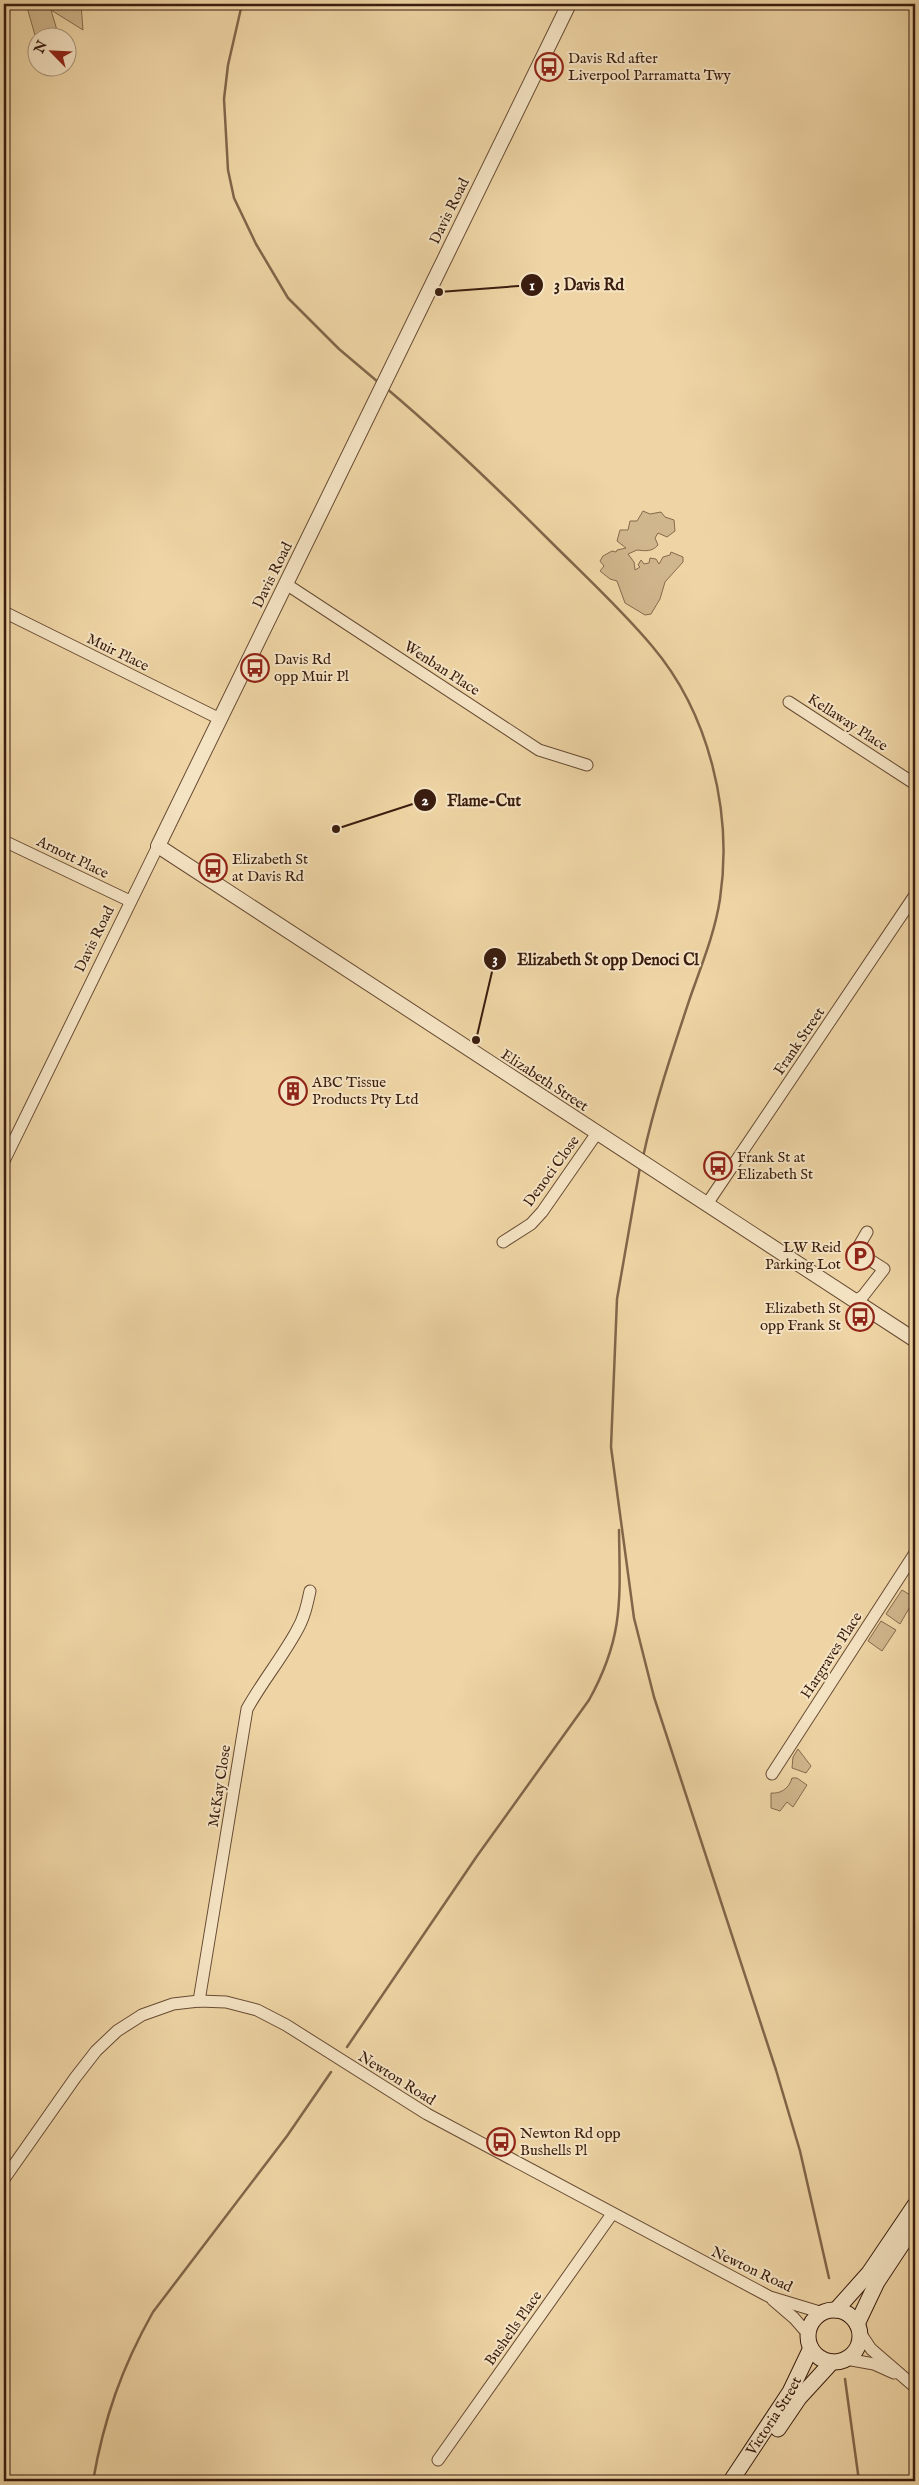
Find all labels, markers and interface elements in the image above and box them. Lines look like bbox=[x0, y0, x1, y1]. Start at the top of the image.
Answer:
north arrow bbox=[28, 28, 78, 78]
text: N bbox=[30, 38, 52, 57]
place label: Davis Rd after Liverpool Parramatta Twy bbox=[568, 49, 731, 85]
bus stop icon: Davis Rd after Liverpool Parramatta Twy bbox=[534, 52, 564, 82]
street label: Davis Road bbox=[425, 174, 474, 248]
callout: 3 Davis Rd bbox=[519, 269, 635, 300]
text: 1 bbox=[529, 276, 535, 295]
text: 3 Davis Rd bbox=[554, 276, 625, 296]
street label: Davis Road bbox=[248, 538, 297, 612]
street label: Muir Place bbox=[83, 629, 152, 676]
street label: Wenban Place bbox=[400, 637, 483, 700]
place label: Davis Rd opp Muir Pl bbox=[274, 650, 350, 686]
bus stop icon: Davis Rd opp Muir Pl bbox=[240, 653, 270, 683]
street label: Kellaway Place bbox=[804, 689, 891, 755]
callout: Flame-Cut bbox=[413, 785, 531, 816]
text: 2 bbox=[421, 791, 429, 810]
text: Flame-Cut bbox=[447, 792, 521, 812]
street label: Arnott Place bbox=[33, 831, 112, 883]
place label: Elizabeth St at Davis Rd bbox=[232, 850, 308, 886]
bus stop icon: Elizabeth St at Davis Rd bbox=[198, 853, 228, 883]
street label: Davis Road bbox=[70, 902, 119, 976]
callout: Elizabeth St opp Denoci Cl bbox=[483, 943, 709, 974]
text: 3 bbox=[492, 950, 498, 969]
text: Elizabeth St opp Denoci Cl bbox=[517, 951, 700, 971]
street label: Frank Street bbox=[770, 1004, 829, 1079]
street label: Elizabeth Street bbox=[497, 1045, 592, 1116]
place label: ABC Tissue Products Pty Ltd bbox=[311, 1073, 419, 1109]
building icon: ABC Tissue Products Pty Ltd bbox=[278, 1076, 308, 1106]
street label: Denoci Close bbox=[519, 1132, 584, 1211]
place label: Frank St at Elizabeth St bbox=[737, 1148, 813, 1184]
bus stop icon: Frank St at Elizabeth St bbox=[703, 1151, 733, 1181]
place label: LW Reid Parking Lot bbox=[765, 1238, 842, 1274]
parking icon: LW Reid Parking Lot bbox=[845, 1241, 875, 1271]
place label: Elizabeth St opp Frank St bbox=[760, 1299, 841, 1335]
bus stop icon: Elizabeth St opp Frank St bbox=[845, 1302, 875, 1332]
street label: Hargraves Place bbox=[796, 1608, 867, 1702]
street label: McKay Close bbox=[204, 1743, 235, 1829]
street label: Newton Road bbox=[355, 2047, 440, 2110]
place label: Newton Rd opp Bushells Pl bbox=[520, 2124, 621, 2160]
bus stop icon: Newton Rd opp Bushells Pl bbox=[486, 2127, 516, 2157]
street label: Newton Road bbox=[708, 2242, 796, 2297]
street label: Bushells Place bbox=[481, 2287, 546, 2369]
street label: Victoria Street bbox=[741, 2373, 806, 2460]

